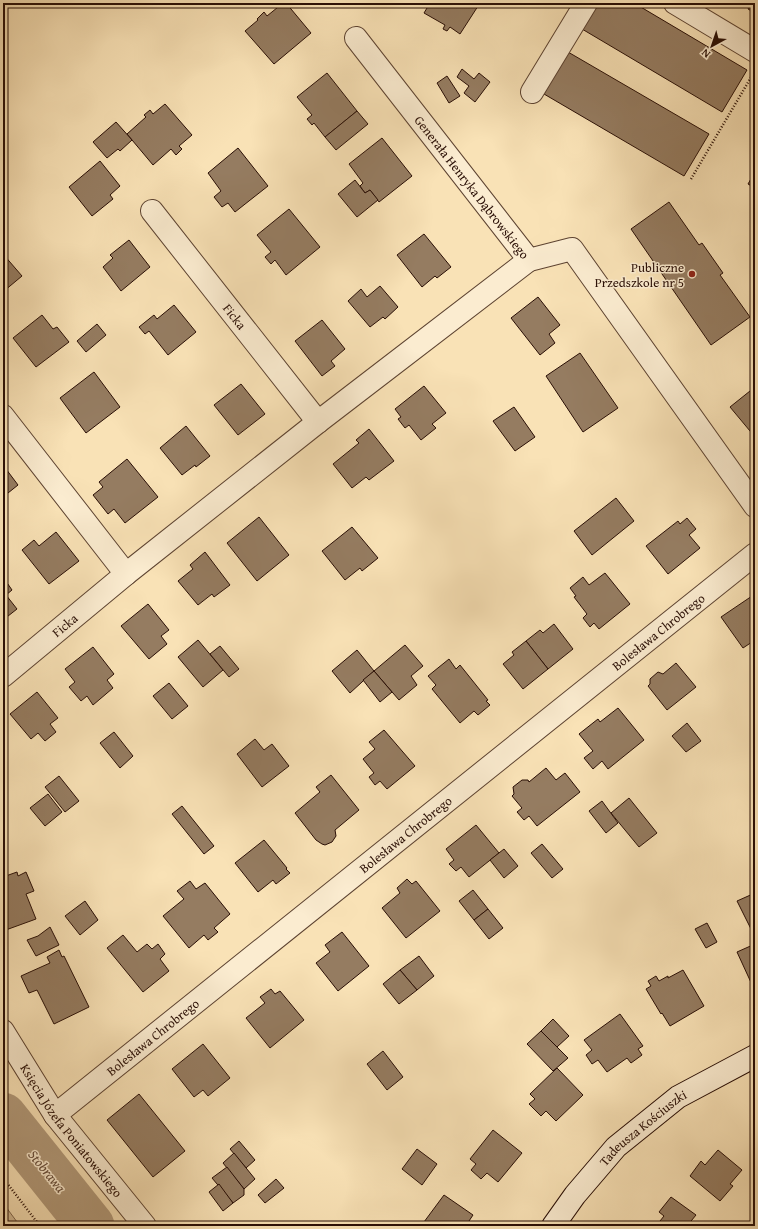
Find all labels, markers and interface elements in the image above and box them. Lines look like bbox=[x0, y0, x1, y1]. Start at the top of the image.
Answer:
north arrow bbox=[692, 26, 732, 66]
text: N bbox=[697, 45, 714, 62]
street label: Generała Henryka Dąbrowskiego bbox=[410, 112, 534, 263]
place label: Publiczne Przedszkole nr 5 bbox=[595, 258, 684, 292]
marker: Publiczne Przedszkole nr 5 bbox=[687, 269, 697, 279]
street label: Ficka bbox=[218, 300, 251, 334]
street label: Bolesława Chrobrego bbox=[608, 589, 709, 675]
street label: Ficka bbox=[48, 608, 83, 642]
street label: Bolesława Chrobrego bbox=[355, 791, 456, 878]
street label: Bolesława Chrobrego bbox=[102, 994, 204, 1080]
street label: Księcia Józefa Poniatowskiego bbox=[15, 1060, 127, 1202]
street label: Tadeusza Kościuszki bbox=[595, 1085, 690, 1170]
water label: Stobrawa bbox=[23, 1145, 71, 1197]

